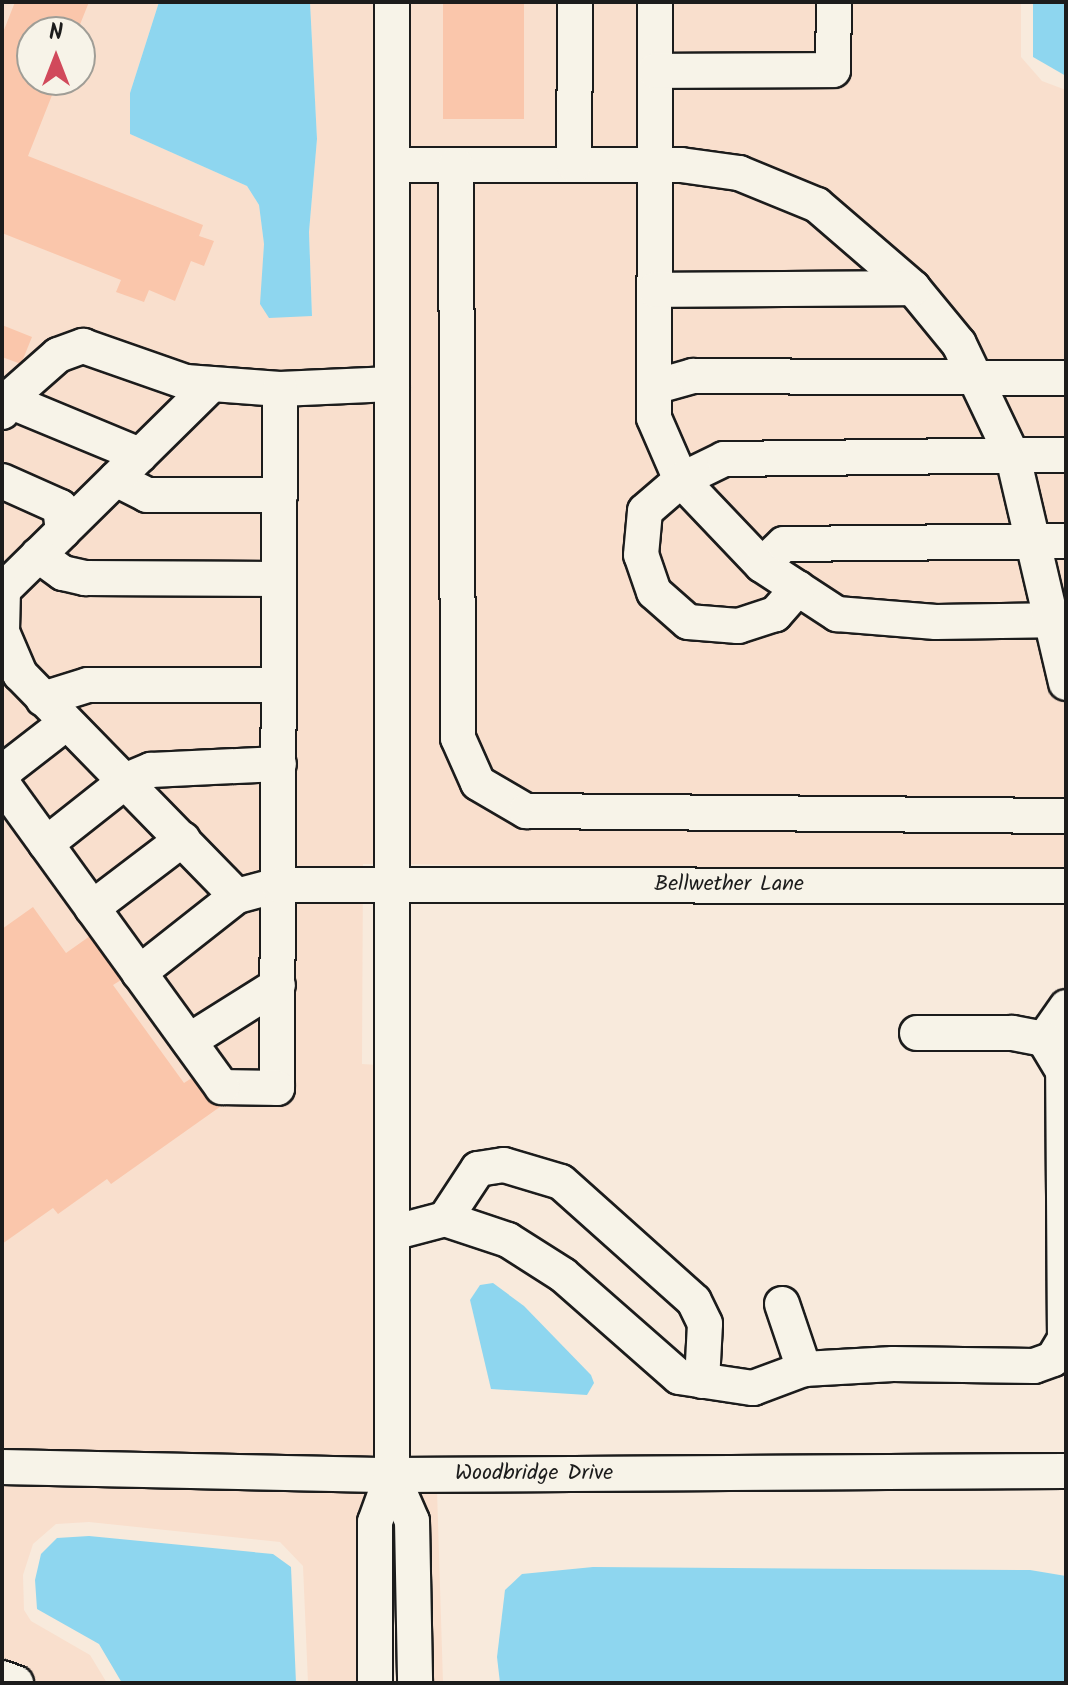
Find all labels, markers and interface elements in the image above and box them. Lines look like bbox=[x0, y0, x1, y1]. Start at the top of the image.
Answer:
north arrow bbox=[16, 16, 96, 96]
text: N bbox=[49, 16, 63, 51]
street label: Bellwether Lane bbox=[654, 872, 804, 898]
street label: Woodbridge Drive bbox=[455, 1461, 613, 1487]

